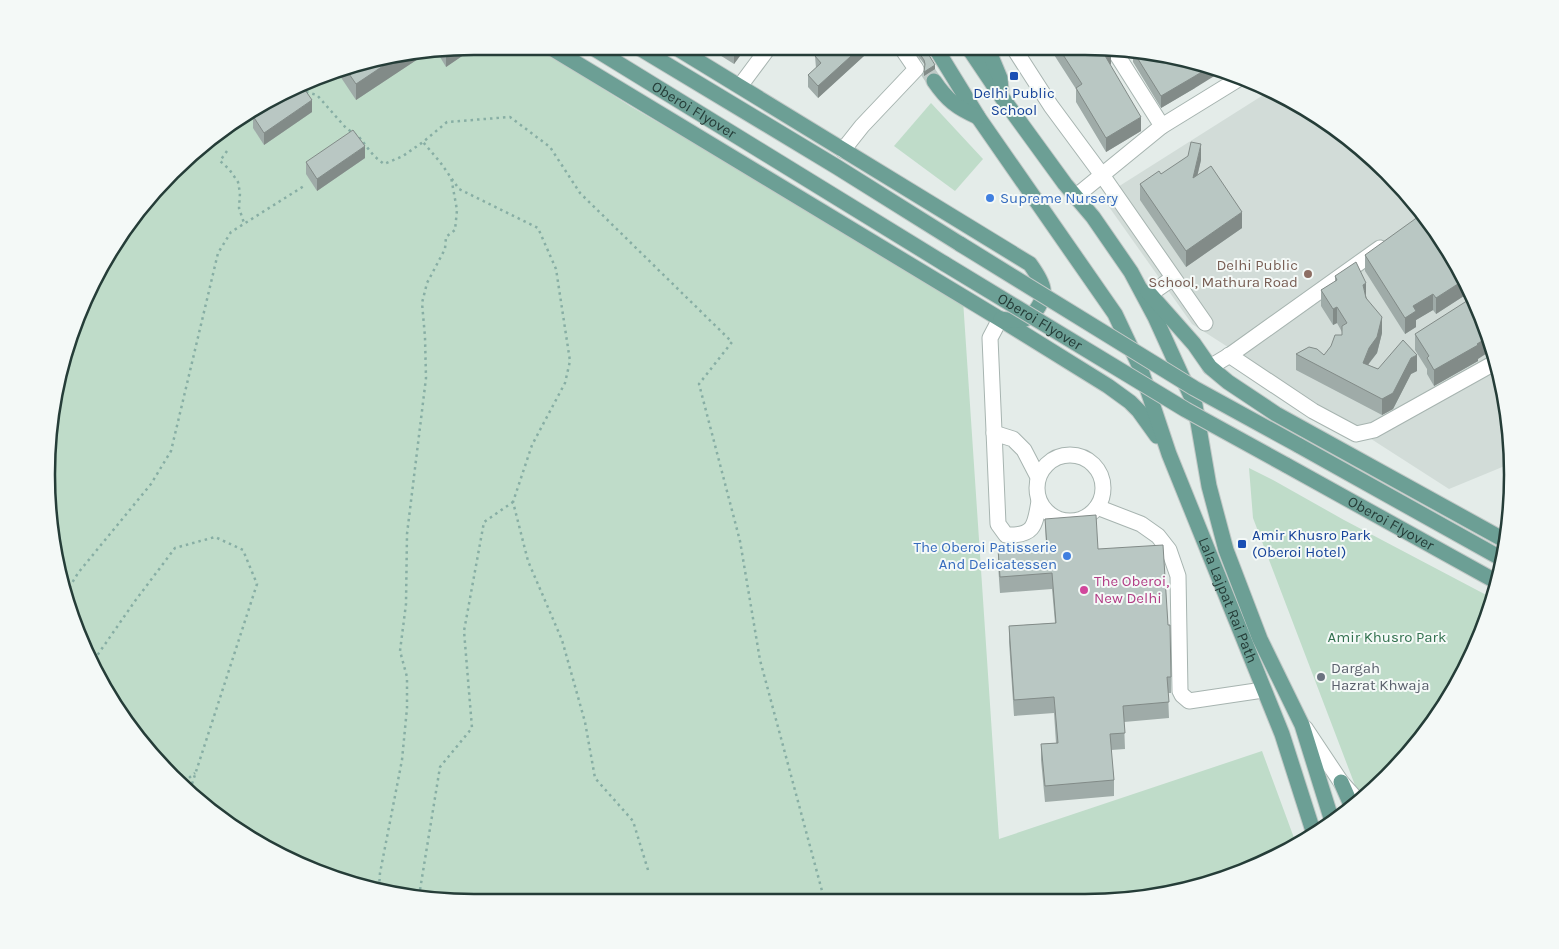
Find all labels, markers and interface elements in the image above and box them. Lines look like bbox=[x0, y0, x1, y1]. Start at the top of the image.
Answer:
marker: Delhi Public School bbox=[1008, 70, 1020, 82]
street label: Oberoi Flyover bbox=[648, 77, 740, 143]
place label: Delhi Public School bbox=[973, 84, 1055, 119]
place label: Supreme Nursery bbox=[1000, 189, 1118, 207]
marker: Supreme Nursery bbox=[984, 192, 996, 204]
place label: Delhi Public School, Mathura Road bbox=[1148, 256, 1298, 291]
marker: Delhi Public School, Mathura Road bbox=[1302, 268, 1314, 280]
street label: Oberoi Flyover bbox=[994, 289, 1086, 354]
street label: Oberoi Flyover bbox=[1345, 492, 1438, 555]
place label: Amir Khusro Park (Oberoi Hotel) bbox=[1252, 526, 1371, 561]
street label: Lala Lajpat Rai Path bbox=[1194, 534, 1261, 666]
place label: The Oberoi Patisserie And Delicatessen bbox=[914, 538, 1057, 573]
marker: Amir Khusro Park (Oberoi Hotel) bbox=[1236, 538, 1248, 550]
marker: The Oberoi Patisserie And Delicatessen bbox=[1061, 550, 1073, 562]
place label: The Oberoi, New Delhi bbox=[1094, 572, 1169, 607]
marker: The Oberoi, New Delhi bbox=[1078, 584, 1090, 596]
park label: Amir Khusro Park bbox=[1328, 628, 1446, 646]
place label: Dargah Hazrat Khwaja bbox=[1331, 659, 1430, 694]
marker: Dargah Hazrat Khwaja bbox=[1315, 671, 1327, 683]

